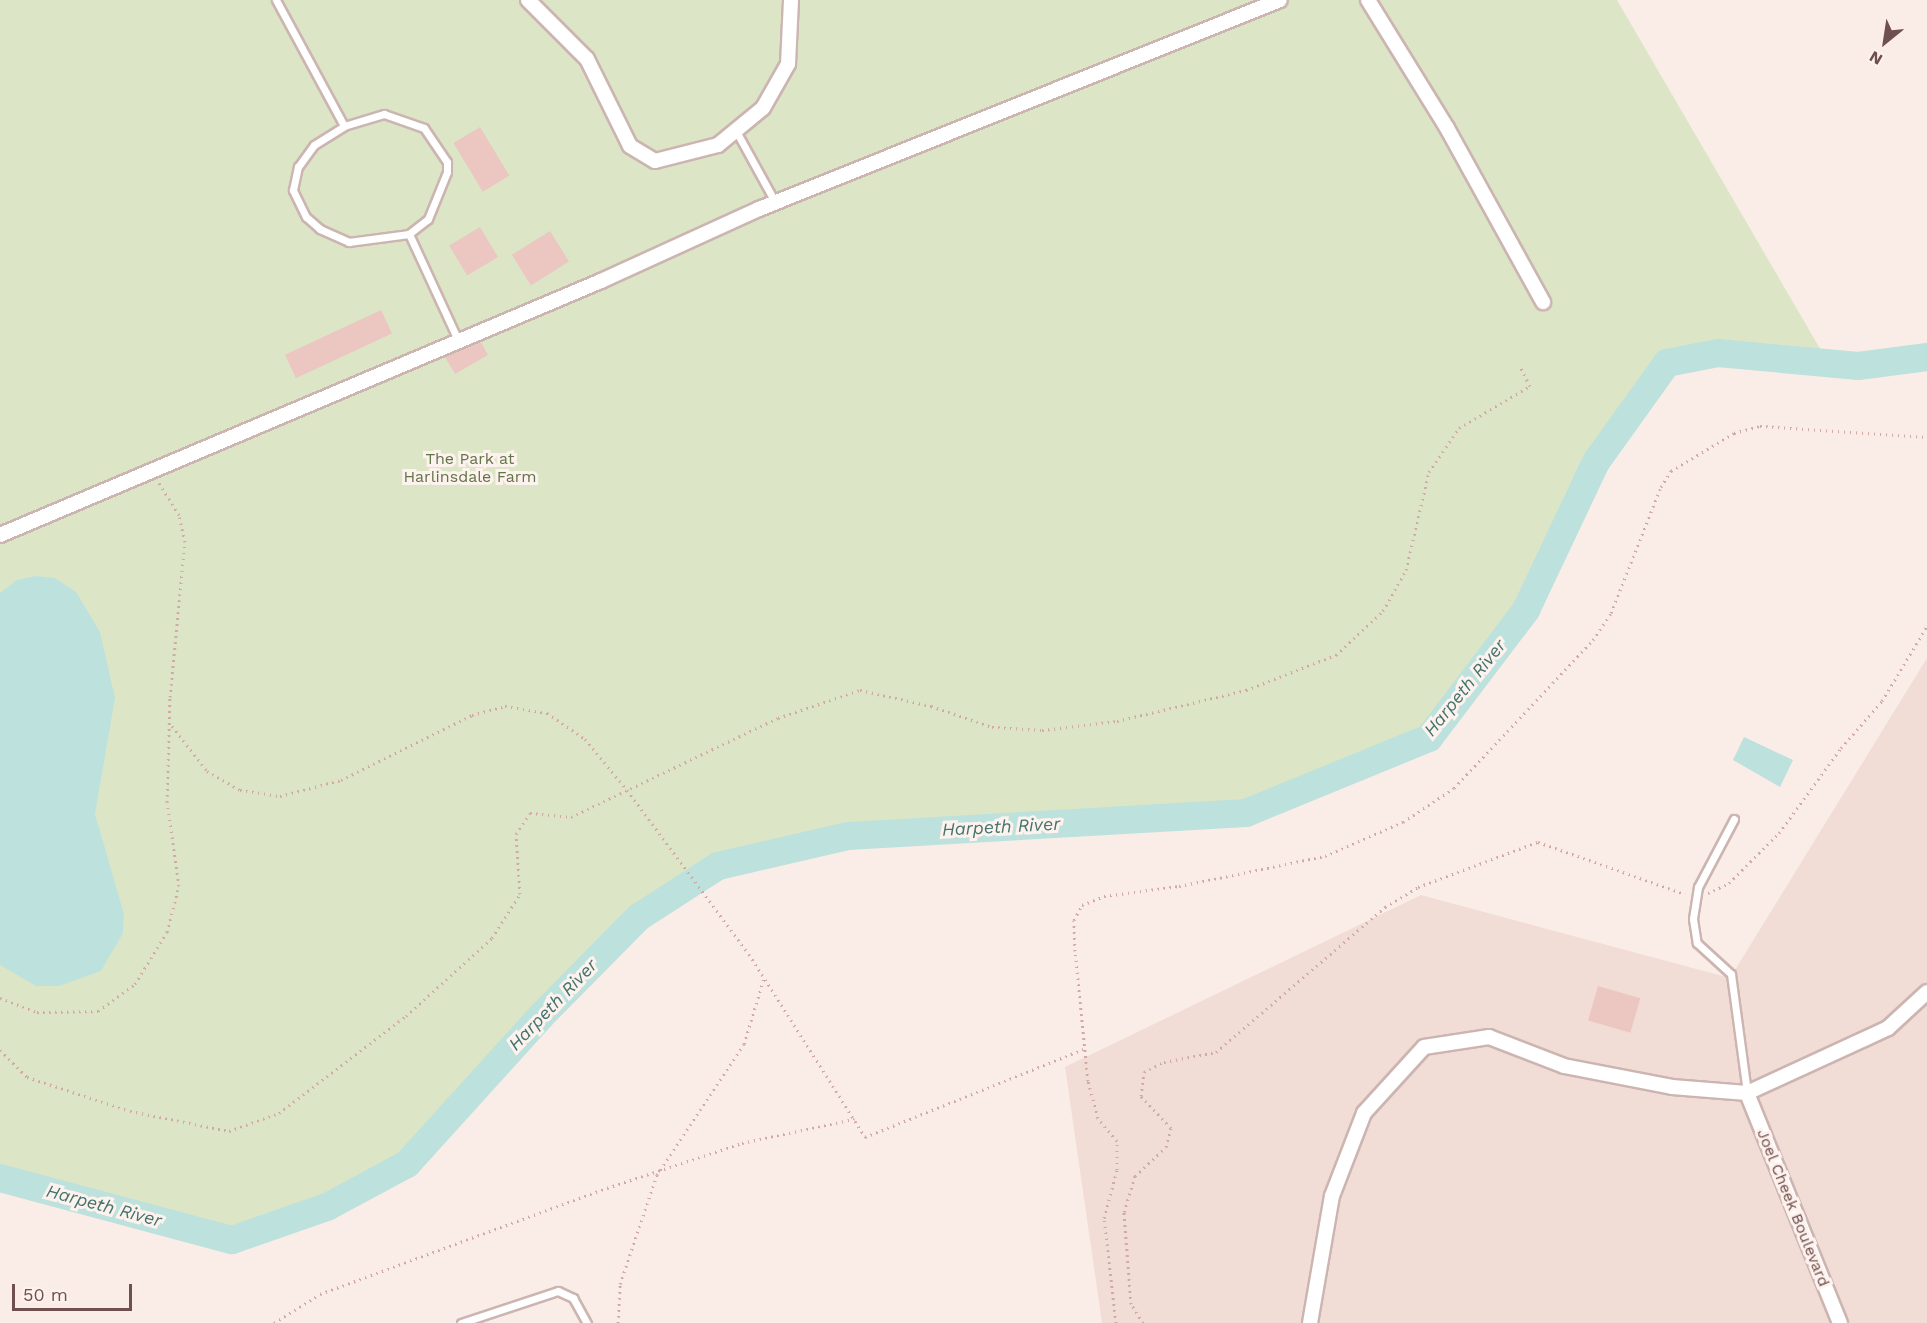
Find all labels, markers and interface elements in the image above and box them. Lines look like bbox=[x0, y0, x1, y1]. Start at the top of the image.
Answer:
north arrow bbox=[1855, 12, 1915, 72]
text: N bbox=[1866, 47, 1886, 69]
park label: The Park at Harlinsdale Farm bbox=[403, 449, 537, 487]
water label: Harpeth River bbox=[1419, 635, 1511, 741]
water label: Harpeth River bbox=[941, 813, 1061, 841]
water label: Harpeth River bbox=[504, 955, 602, 1055]
street label: Joel Cheek Boulevard bbox=[1752, 1126, 1834, 1290]
water label: Harpeth River bbox=[44, 1180, 164, 1232]
scale bar bbox=[15, 1272, 135, 1310]
text: 50 m bbox=[23, 1284, 68, 1305]

